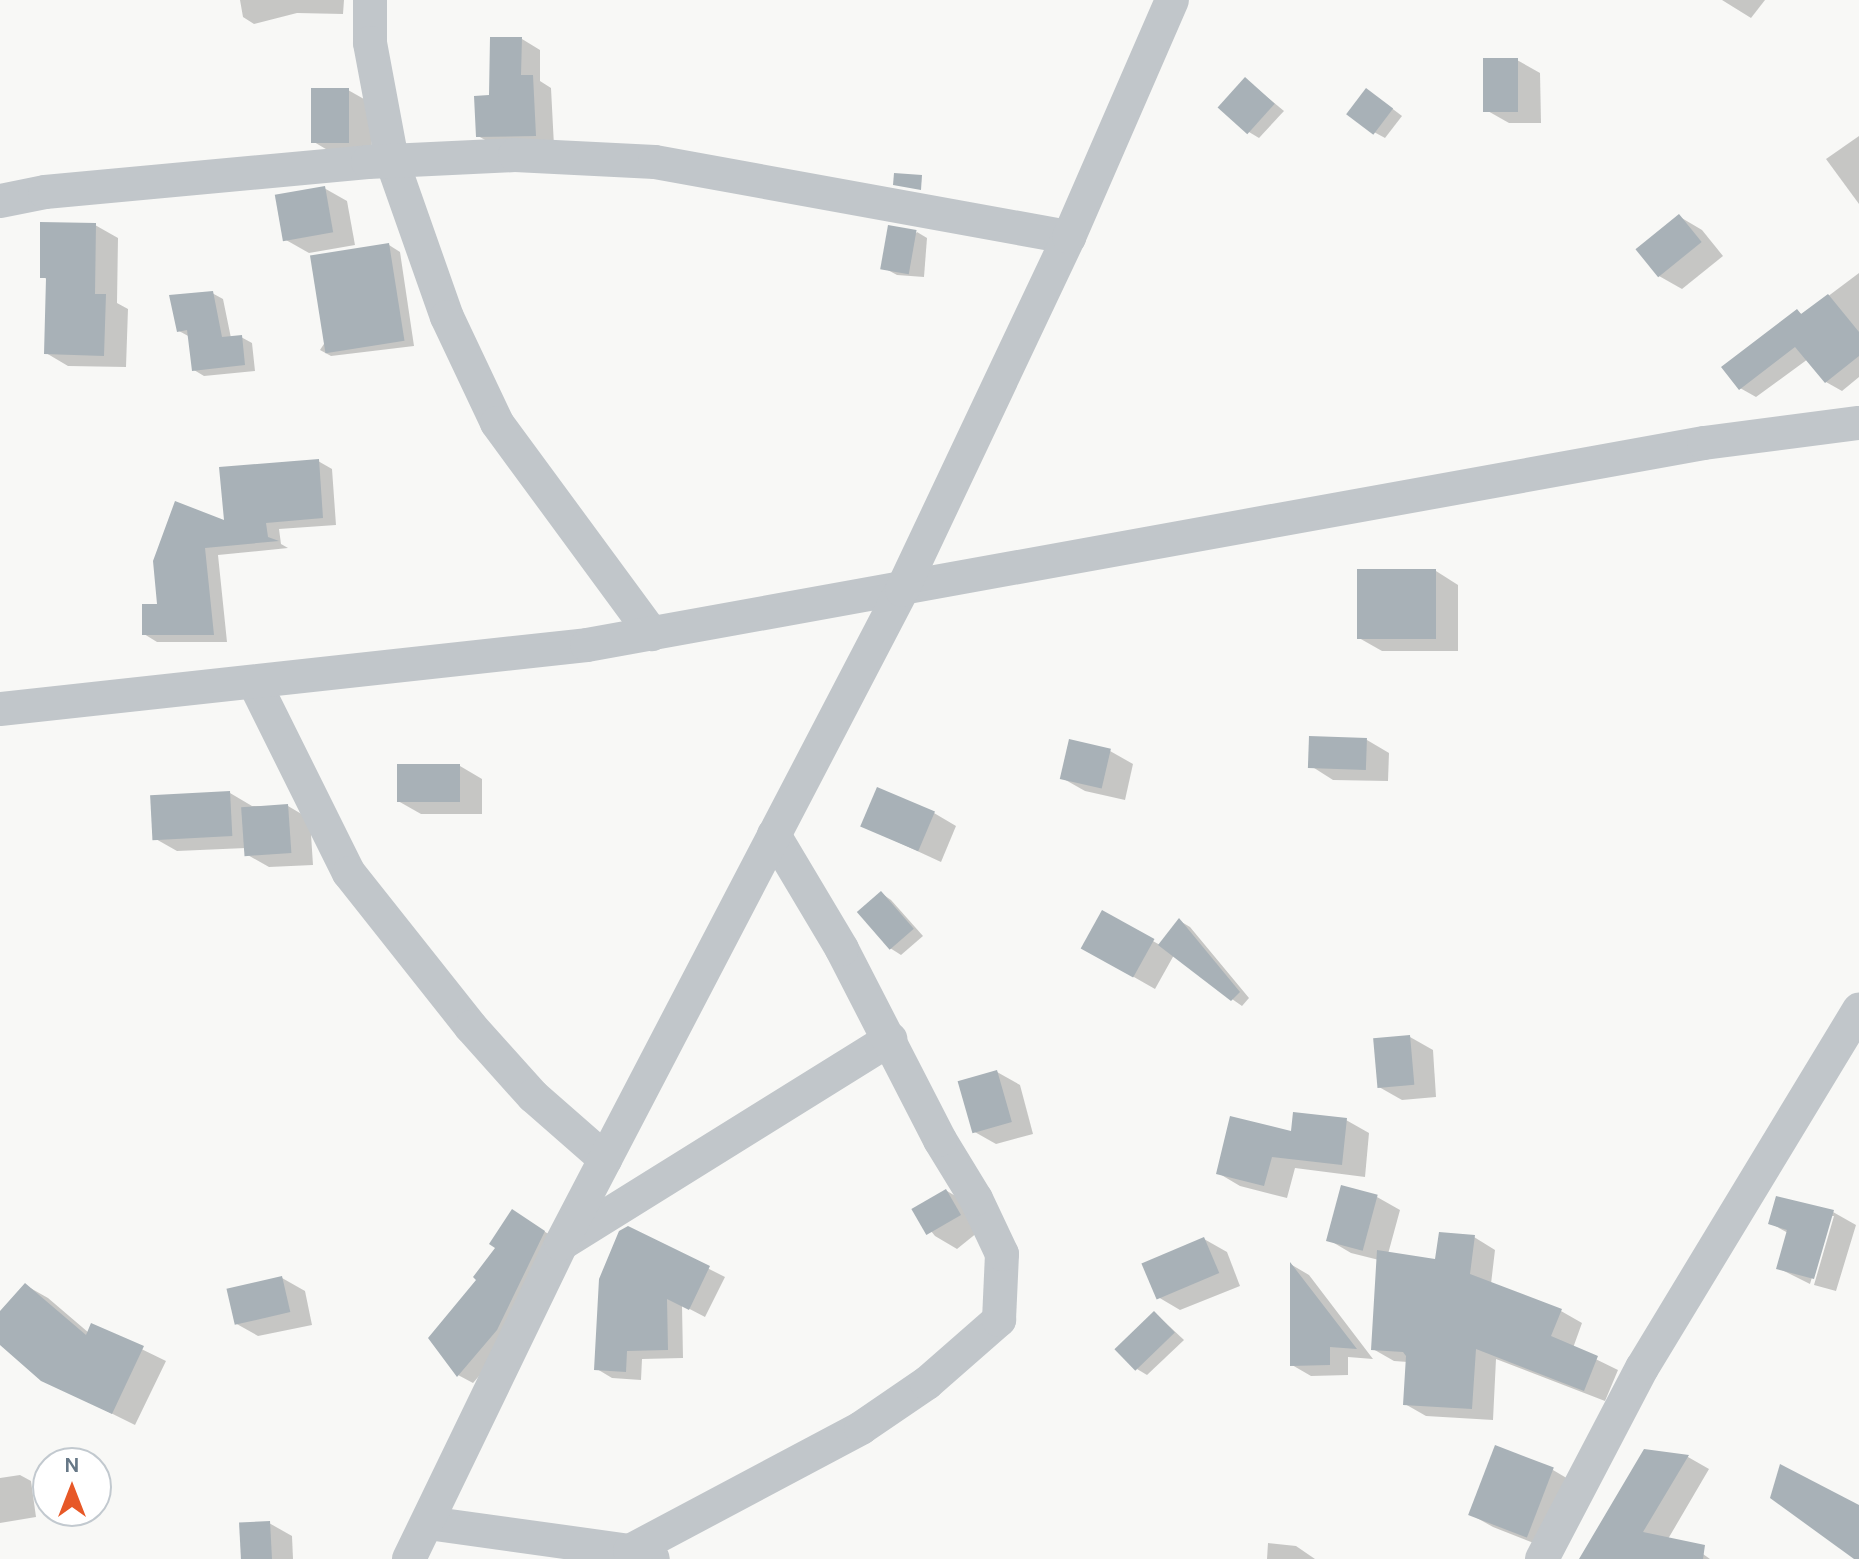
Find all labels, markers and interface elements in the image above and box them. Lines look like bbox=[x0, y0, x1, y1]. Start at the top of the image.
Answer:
north arrow bbox=[32, 1447, 112, 1527]
text: N bbox=[64, 1452, 80, 1478]

